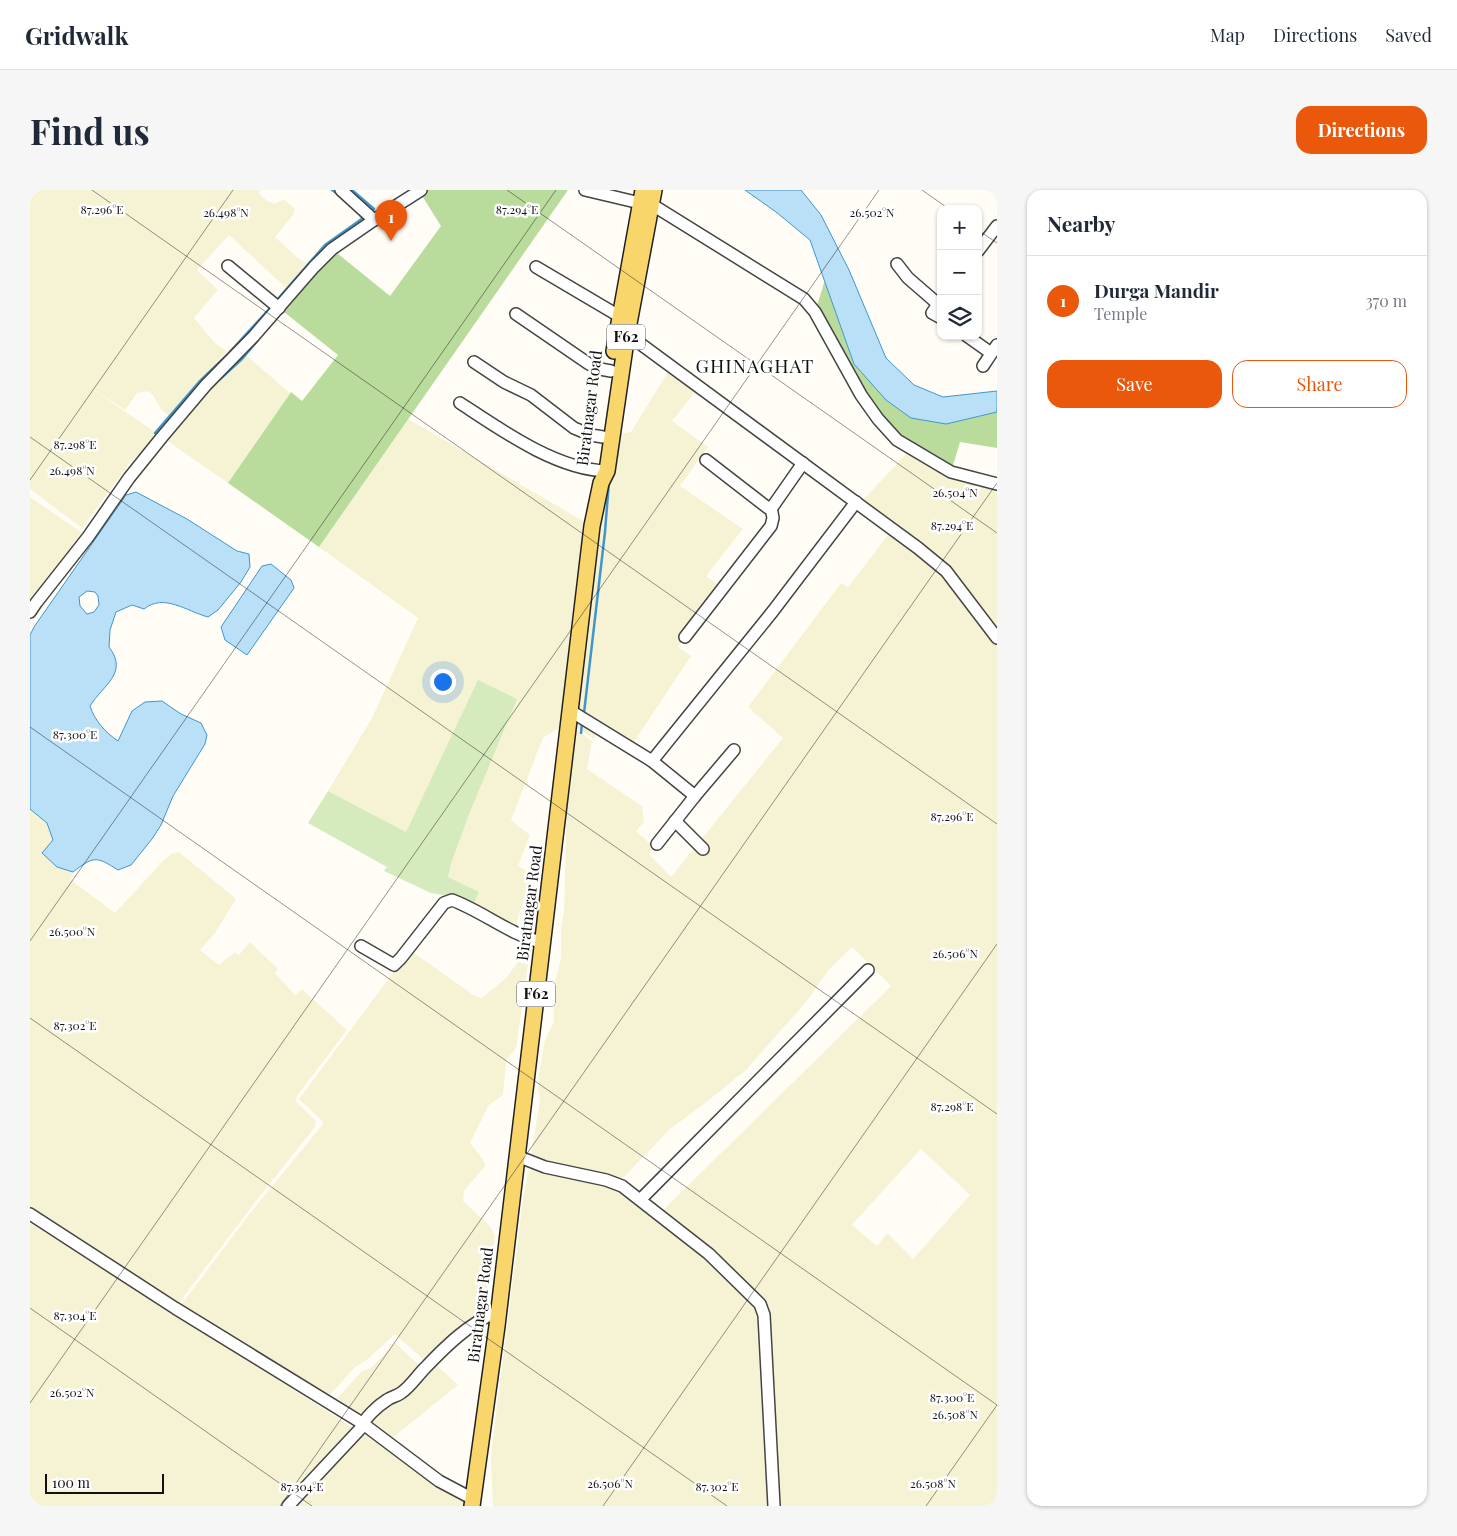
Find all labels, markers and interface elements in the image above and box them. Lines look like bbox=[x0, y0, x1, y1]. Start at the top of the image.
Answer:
text: Gridwalk bbox=[25, 19, 128, 51]
text: Map bbox=[1210, 23, 1245, 47]
text: Directions bbox=[1273, 23, 1357, 47]
text: Saved bbox=[1385, 23, 1432, 47]
button: Directions bbox=[1296, 106, 1427, 154]
text: Find us bbox=[30, 107, 150, 154]
pin: 1 bbox=[375, 200, 407, 241]
text: 87.296°E bbox=[81, 201, 123, 217]
text: 87.294°E bbox=[496, 201, 538, 217]
text: 26.498°N bbox=[203, 204, 249, 220]
text: 26.502°N bbox=[849, 204, 895, 220]
map controls bbox=[937, 205, 982, 340]
button: + bbox=[937, 205, 982, 250]
text: Nearby bbox=[1047, 209, 1116, 237]
button: − bbox=[937, 250, 982, 295]
text: Durga Mandir bbox=[1094, 277, 1219, 303]
text: 1 bbox=[1060, 290, 1066, 311]
text: 370 m bbox=[1365, 290, 1407, 311]
button: layers bbox=[937, 295, 982, 340]
text: Temple bbox=[1094, 303, 1147, 324]
road number: F62 bbox=[607, 324, 645, 350]
street label: Biratnagar Road bbox=[571, 349, 606, 467]
district label: GHINAGHAT bbox=[696, 352, 814, 378]
button: Save bbox=[1047, 360, 1222, 408]
button: Share bbox=[1232, 360, 1407, 408]
text: 87.298°E bbox=[53, 436, 97, 452]
text: 26.498°N bbox=[49, 462, 95, 478]
text: 26.504°N bbox=[932, 484, 978, 500]
text: 87.294°E bbox=[931, 517, 973, 533]
your location bbox=[430, 669, 456, 695]
text: 87.300°E bbox=[53, 726, 97, 742]
text: 87.296°E bbox=[931, 808, 973, 824]
street label: Biratnagar Road bbox=[511, 844, 546, 962]
text: 26.500°N bbox=[49, 923, 96, 939]
text: 26.506°N bbox=[932, 945, 978, 961]
road number: F62 bbox=[517, 982, 555, 1006]
text: 87.302°E bbox=[53, 1017, 97, 1033]
text: 87.298°E bbox=[930, 1098, 974, 1114]
street label: Biratnagar Road bbox=[462, 1246, 497, 1364]
text: 87.304°E bbox=[53, 1307, 97, 1323]
text: 26.502°N bbox=[49, 1384, 95, 1400]
text: 87.300°E bbox=[930, 1389, 974, 1405]
text: 26.508°N bbox=[932, 1406, 978, 1422]
scale bar bbox=[45, 1471, 164, 1494]
text: 100 m bbox=[52, 1473, 90, 1492]
text: 26.506°N bbox=[587, 1475, 633, 1491]
text: 26.508°N bbox=[910, 1475, 956, 1491]
text: 87.304°E bbox=[280, 1478, 324, 1494]
text: 87.302°E bbox=[695, 1478, 739, 1494]

